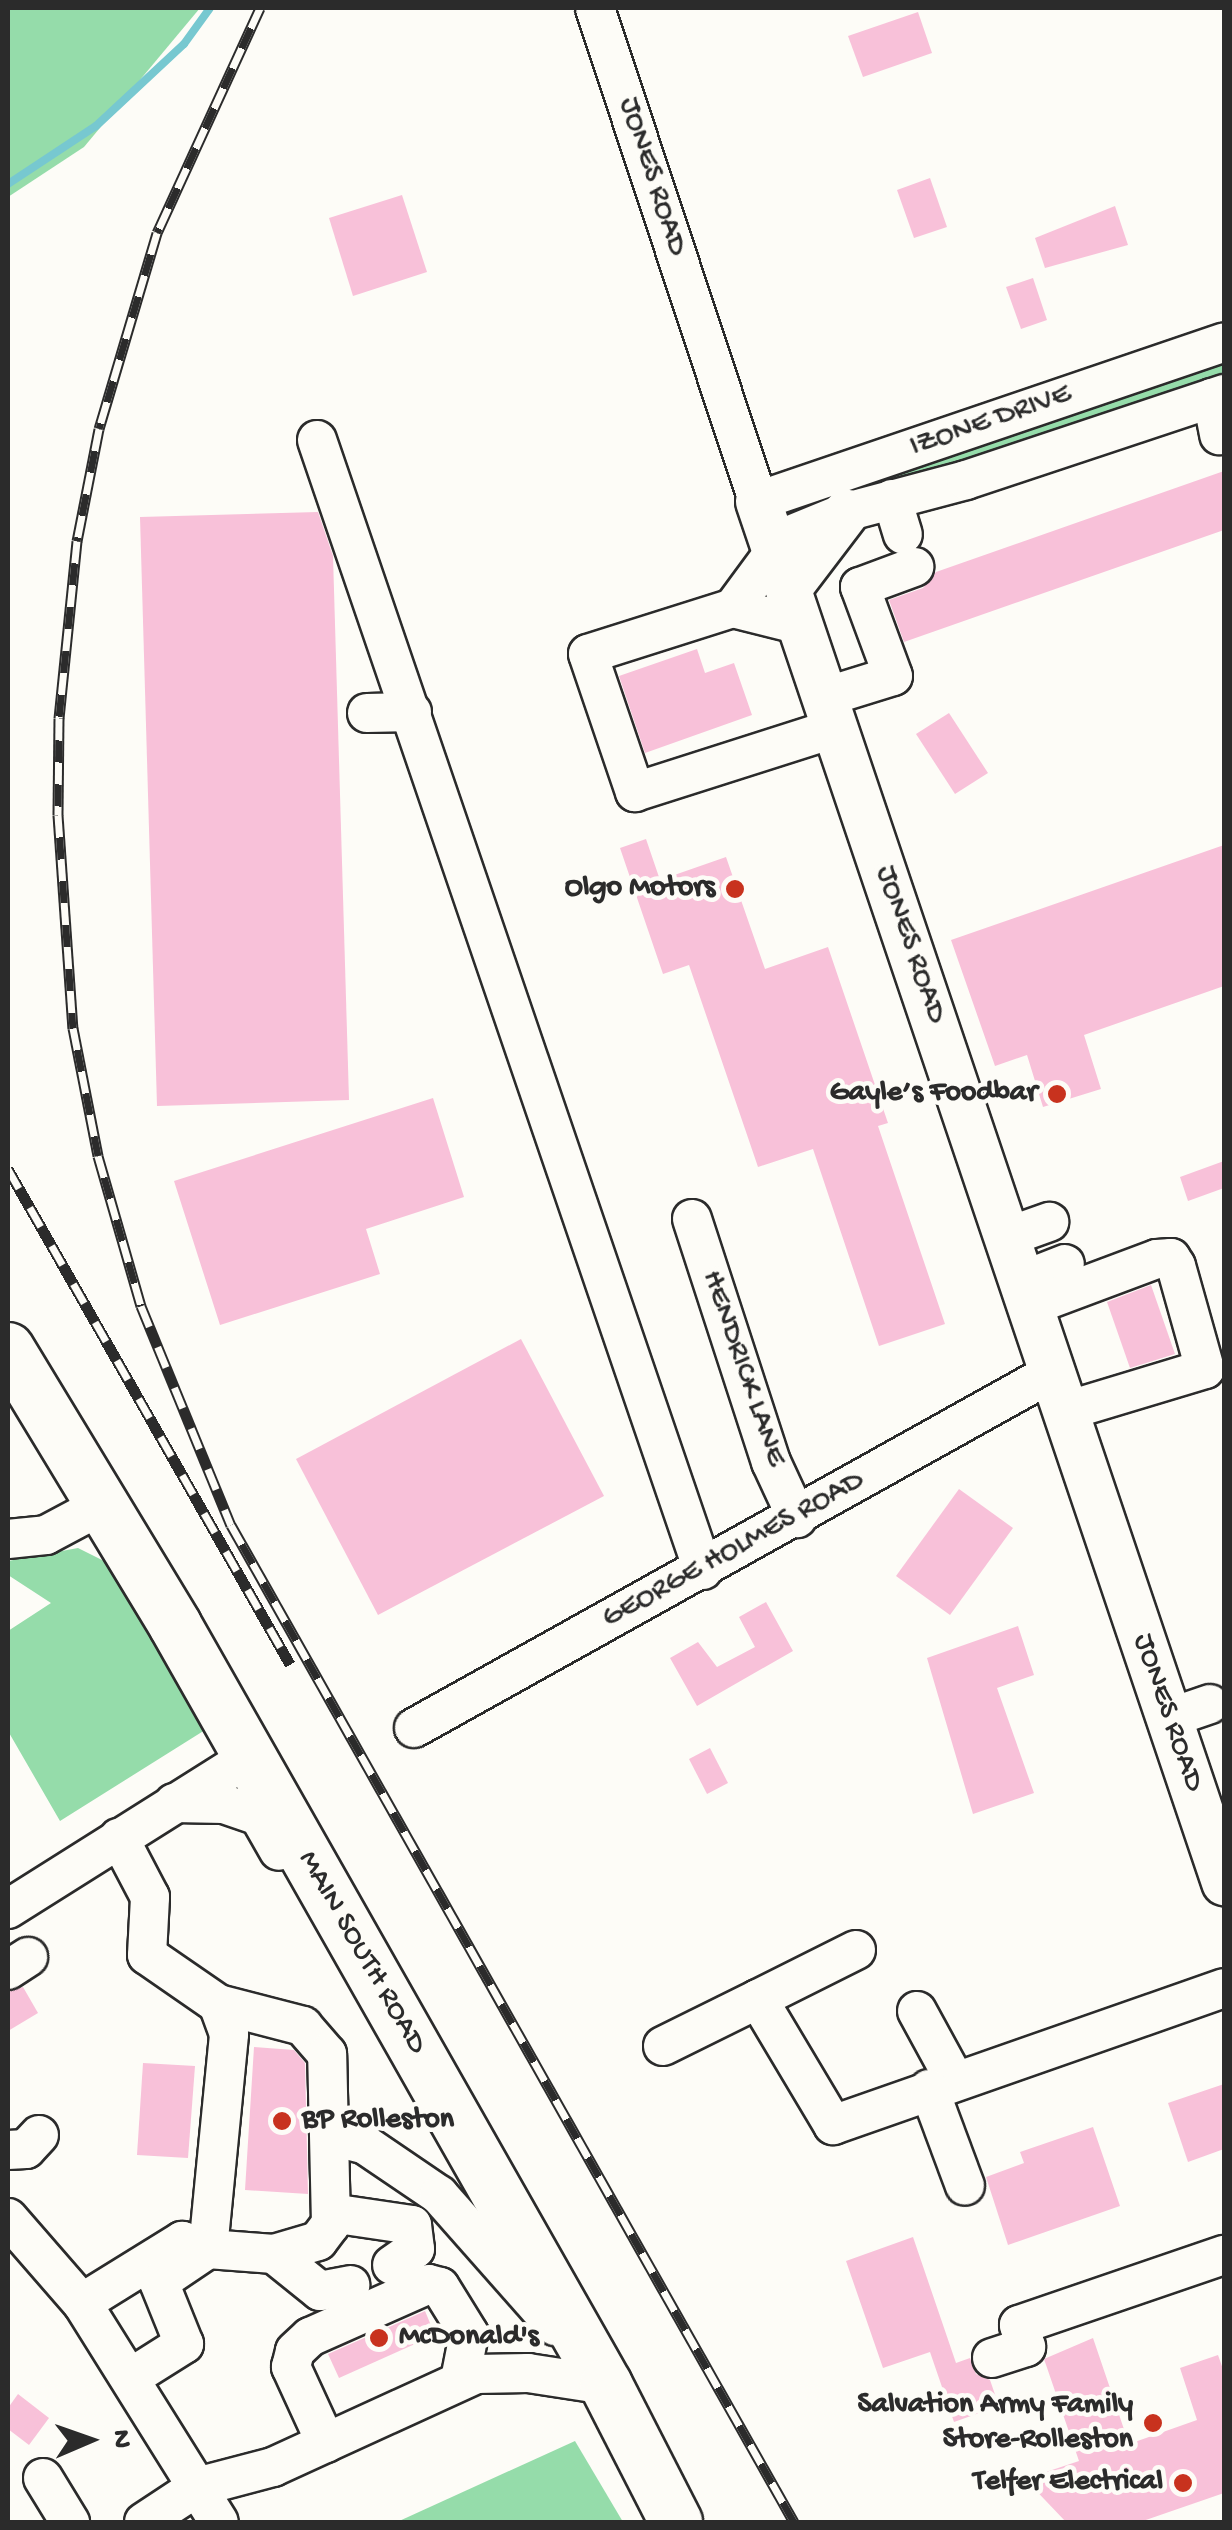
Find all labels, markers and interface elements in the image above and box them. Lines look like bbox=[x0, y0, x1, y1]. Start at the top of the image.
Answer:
street label: JONES ROAD bbox=[608, 93, 694, 261]
street label: IZONE DRIVE bbox=[906, 378, 1076, 466]
street label: JONES ROAD bbox=[865, 861, 953, 1029]
place label: Olgo Motors bbox=[565, 871, 715, 907]
marker: Olgo Motors bbox=[724, 878, 746, 900]
place label: Gayle’s Foodbar bbox=[830, 1076, 1037, 1112]
marker: Gayle’s Foodbar bbox=[1046, 1083, 1068, 1105]
street label: HENDRICK LANE bbox=[692, 1266, 792, 1472]
street label: GEORGE HOLMES ROAD bbox=[597, 1464, 871, 1638]
street label: JONES ROAD bbox=[1123, 1629, 1211, 1797]
street label: MAIN SOUTH ROAD bbox=[288, 1845, 434, 2061]
place label: BP Rolleston bbox=[302, 2103, 454, 2139]
marker: BP Rolleston bbox=[271, 2110, 293, 2132]
place label: McDonald's bbox=[399, 2320, 539, 2356]
marker: McDonald's bbox=[368, 2327, 390, 2349]
place label: Salvation Army Family Store-Rolleston bbox=[858, 2388, 1133, 2458]
north arrow bbox=[40, 2390, 140, 2490]
marker: Salvation Army Family Store-Rolleston bbox=[1142, 2412, 1164, 2434]
text: N bbox=[104, 2429, 137, 2449]
place label: Telfer Electrical bbox=[973, 2465, 1163, 2501]
marker: Telfer Electrical bbox=[1172, 2472, 1194, 2494]

